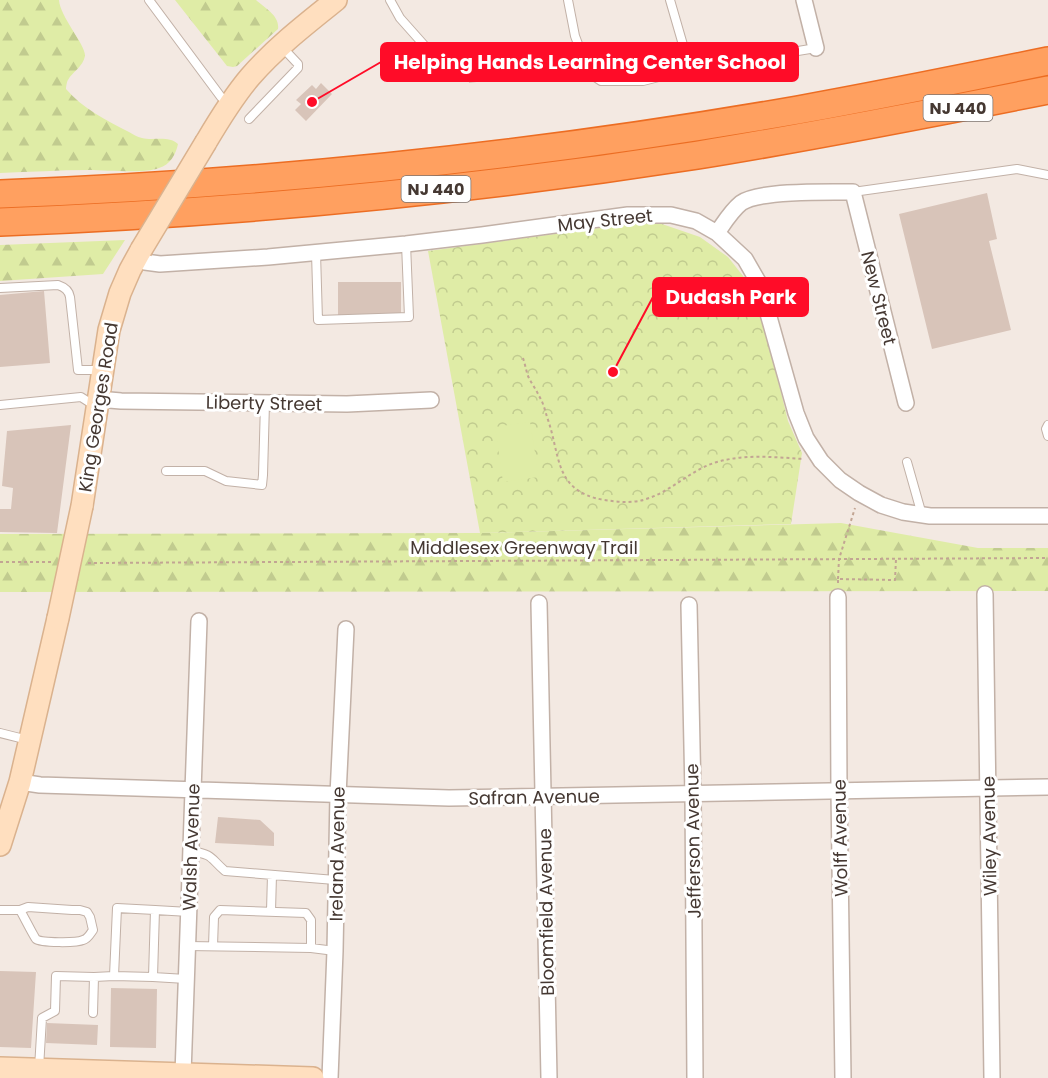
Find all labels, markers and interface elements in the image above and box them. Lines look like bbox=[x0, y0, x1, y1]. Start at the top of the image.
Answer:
callout: Helping Hands Learning Center School bbox=[381, 43, 798, 81]
text: Helping Hands Learning Center School bbox=[394, 48, 786, 76]
road number: NJ 440 bbox=[924, 95, 992, 121]
road number: NJ 440 bbox=[402, 176, 470, 202]
street label: May Street bbox=[556, 203, 654, 237]
street label: New Street bbox=[855, 248, 903, 348]
callout: Dudash Park bbox=[653, 278, 808, 316]
text: Dudash Park bbox=[665, 283, 797, 311]
street label: King Georges Road bbox=[72, 320, 124, 494]
street label: Liberty Street bbox=[206, 389, 322, 417]
street label: Middlesex Greenway Trail bbox=[410, 535, 638, 560]
street label: Jefferson Avenue bbox=[679, 763, 707, 919]
street label: Wiley Avenue bbox=[975, 776, 1003, 896]
street label: Wolff Avenue bbox=[826, 779, 854, 897]
street label: Walsh Avenue bbox=[176, 783, 206, 911]
street label: Safran Avenue bbox=[468, 783, 600, 811]
street label: Ireland Avenue bbox=[323, 786, 351, 922]
street label: Bloomfield Avenue bbox=[532, 828, 560, 996]

